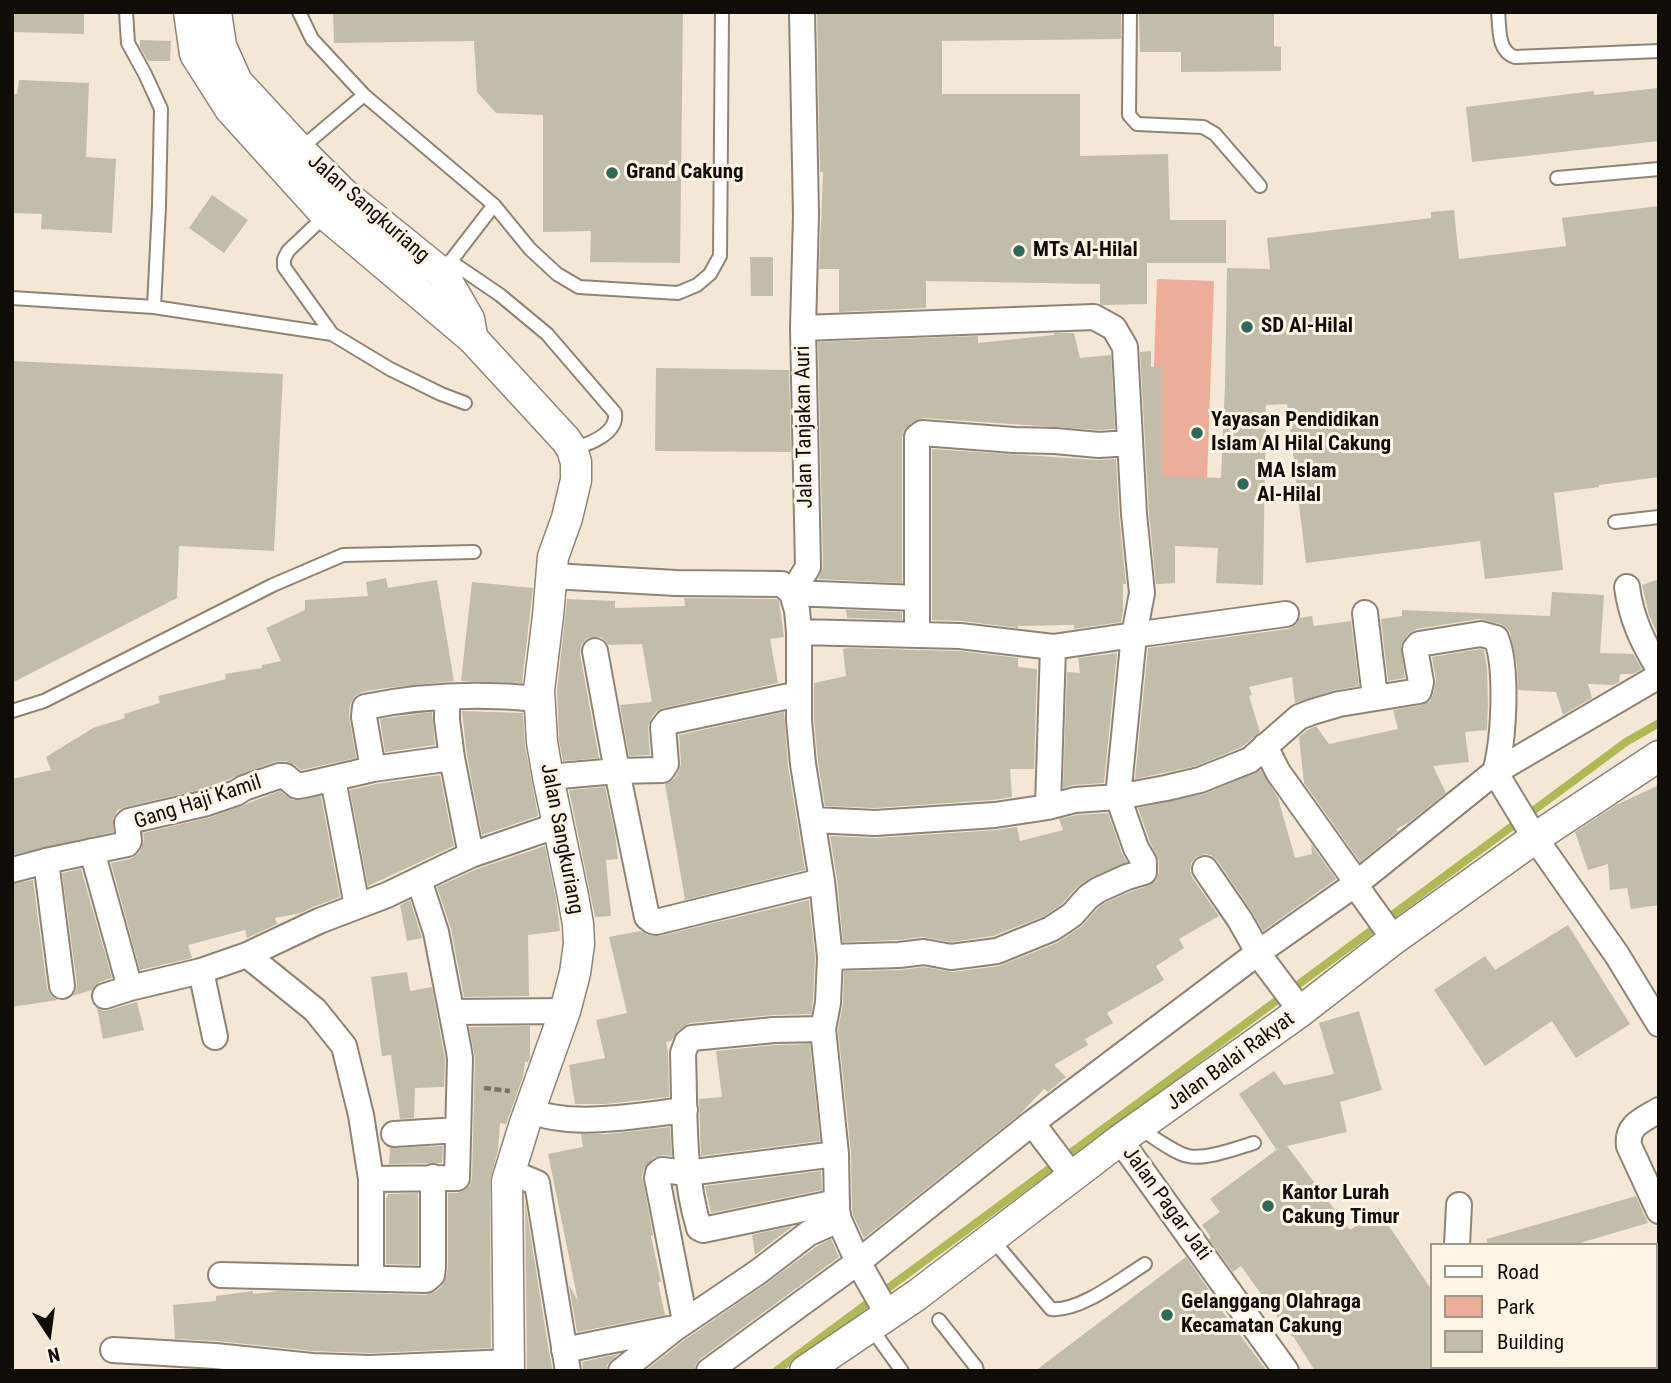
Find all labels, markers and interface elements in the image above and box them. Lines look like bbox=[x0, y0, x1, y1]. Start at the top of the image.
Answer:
street label: Jalan Sangkuriang bbox=[302, 149, 434, 269]
place label: Grand Cakung bbox=[626, 160, 744, 186]
marker: Grand Cakung bbox=[604, 165, 620, 181]
place label: MTs Al-Hilal bbox=[1033, 238, 1138, 264]
marker: MTs Al-Hilal bbox=[1011, 243, 1027, 259]
place label: SD Al-Hilal bbox=[1261, 314, 1353, 340]
marker: SD Al-Hilal bbox=[1239, 319, 1255, 335]
street label: Jalan Tanjakan Auri bbox=[791, 345, 819, 509]
place label: Yayasan Pendidikan Islam Al Hilal Cakung bbox=[1211, 408, 1391, 458]
marker: Yayasan Pendidikan Islam Al Hilal Cakung bbox=[1189, 425, 1205, 441]
place label: MA Islam Al-Hilal bbox=[1257, 459, 1336, 509]
marker: MA Islam Al-Hilal bbox=[1235, 476, 1251, 492]
street label: Jalan Sangkuriang bbox=[534, 762, 588, 916]
street label: Gang Haji Kamil bbox=[131, 771, 265, 835]
street label: Jalan Balai Rakyat bbox=[1162, 1007, 1300, 1117]
street label: Jalan Pagar Jati bbox=[1116, 1142, 1216, 1266]
place label: Kantor Lurah Cakung Timur bbox=[1282, 1181, 1400, 1231]
marker: Kantor Lurah Cakung Timur bbox=[1260, 1198, 1276, 1214]
legend bbox=[1430, 1243, 1657, 1369]
text: Road bbox=[1497, 1260, 1539, 1284]
place label: Gelanggang Olahraga Kecamatan Cakung bbox=[1181, 1290, 1361, 1340]
text: Park bbox=[1497, 1295, 1534, 1319]
north arrow bbox=[14, 1299, 84, 1369]
marker: Gelanggang Olahraga Kecamatan Cakung bbox=[1159, 1307, 1175, 1323]
text: Building bbox=[1497, 1330, 1564, 1354]
text: N bbox=[46, 1342, 62, 1367]

